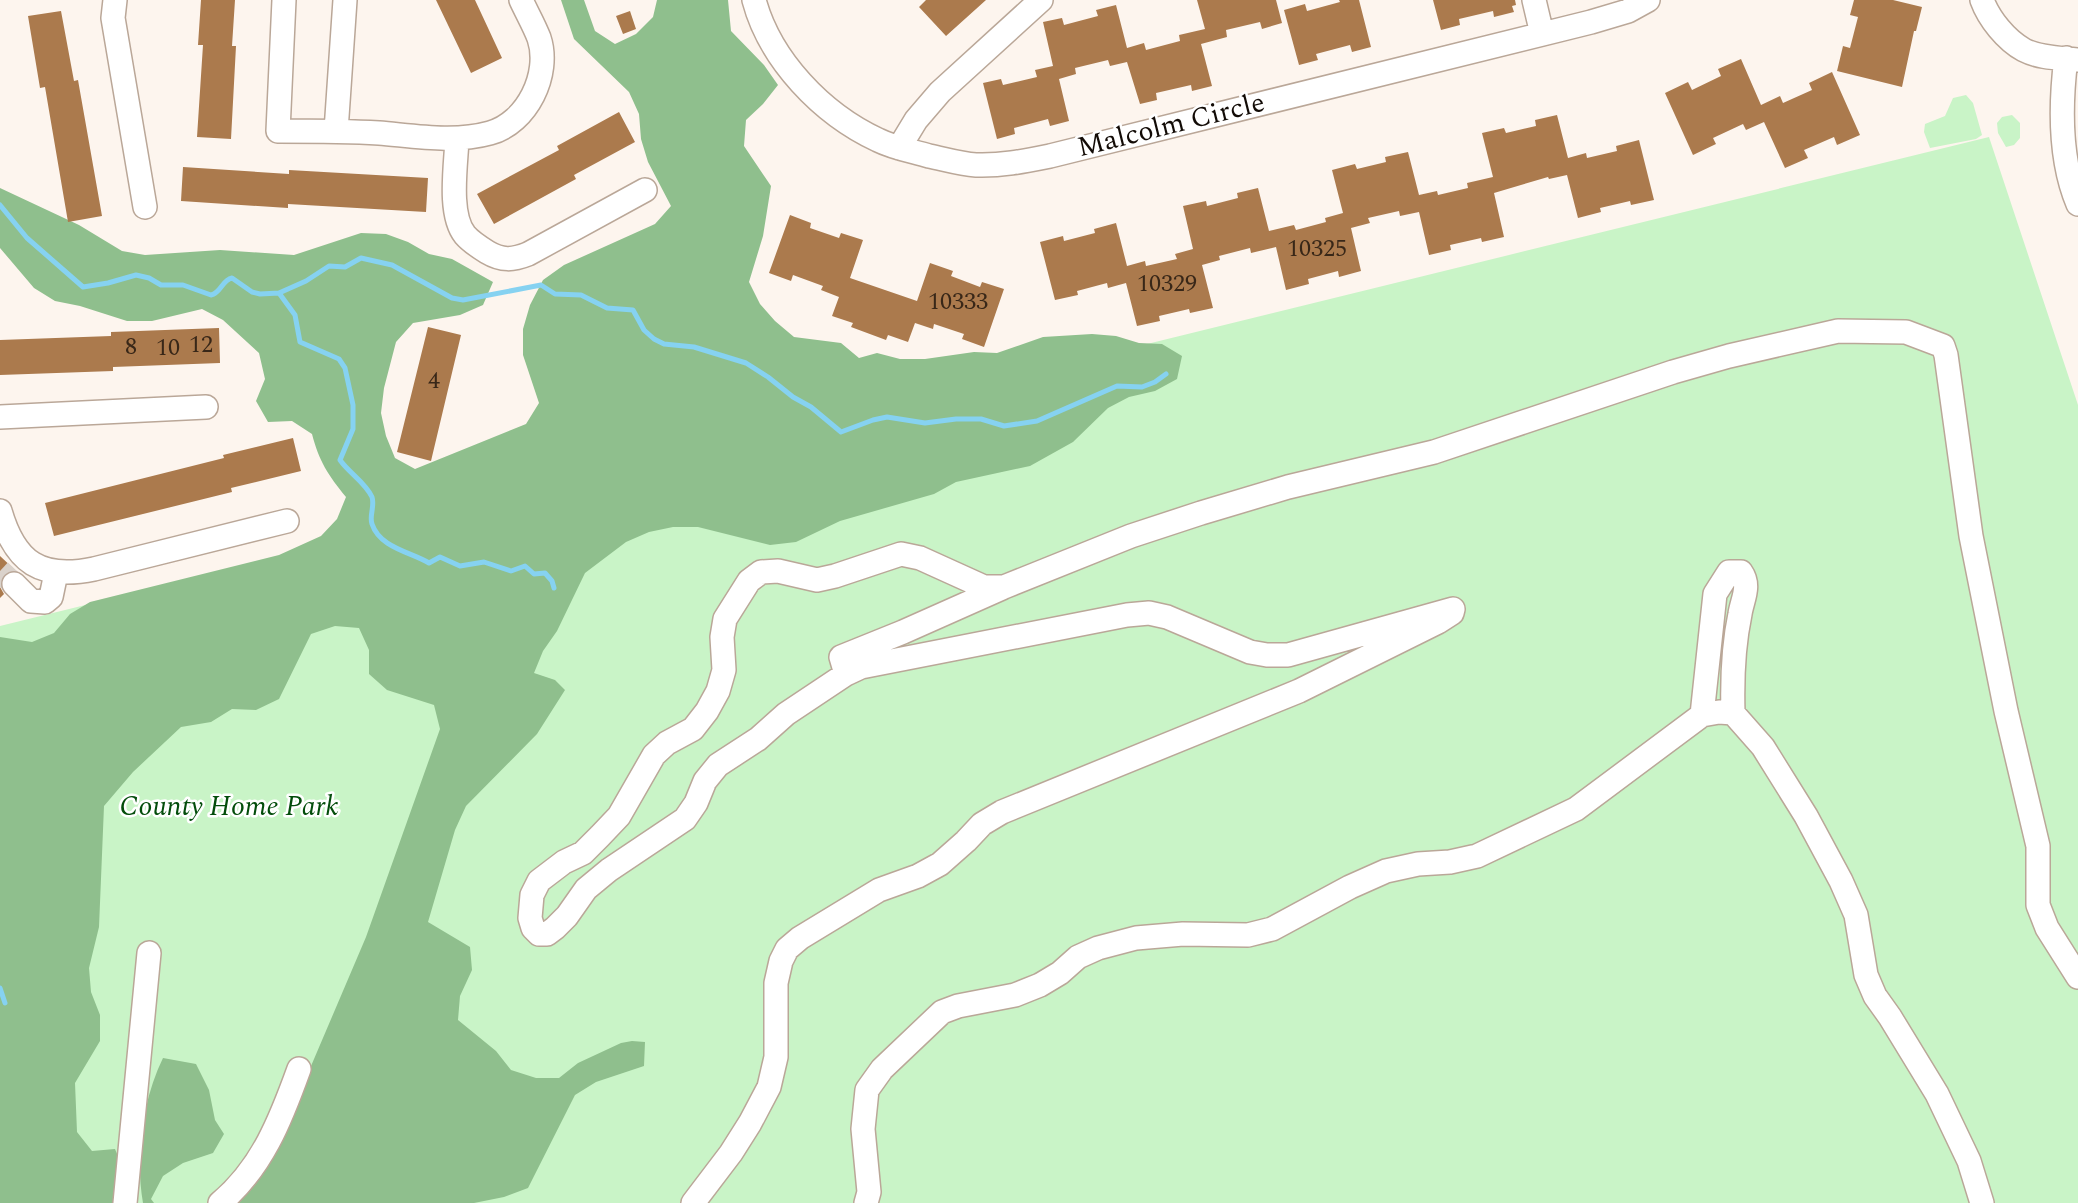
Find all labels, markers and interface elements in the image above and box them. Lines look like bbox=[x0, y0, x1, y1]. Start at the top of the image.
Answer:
street label: Malcolm Circle bbox=[1073, 81, 1269, 169]
house number: 10325 bbox=[1287, 231, 1347, 267]
house number: 10329 bbox=[1137, 266, 1197, 302]
house number: 10333 bbox=[928, 284, 988, 320]
house number: 12 bbox=[189, 327, 213, 363]
house number: 8 bbox=[125, 329, 137, 365]
house number: 10 bbox=[156, 330, 180, 366]
house number: 4 bbox=[428, 363, 440, 399]
park label: County Home Park bbox=[119, 785, 339, 828]

